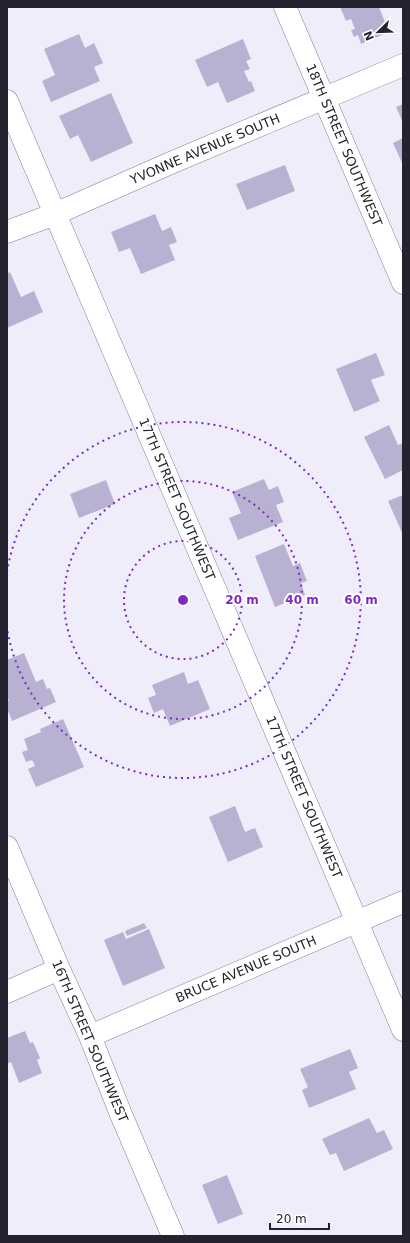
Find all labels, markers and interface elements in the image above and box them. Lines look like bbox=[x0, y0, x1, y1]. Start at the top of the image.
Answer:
north arrow bbox=[358, 12, 398, 52]
text: N bbox=[361, 29, 377, 42]
street label: 18TH STREET SOUTHWEST bbox=[303, 61, 385, 229]
street label: YVONNE AVENUE SOUTH bbox=[127, 111, 282, 188]
street label: 17TH STREET SOUTHWEST bbox=[136, 415, 218, 583]
centre of rings bbox=[176, 593, 190, 607]
text: 20 m bbox=[225, 593, 259, 607]
text: 40 m bbox=[285, 593, 319, 607]
text: 60 m bbox=[344, 593, 378, 607]
street label: 17TH STREET SOUTHWEST bbox=[263, 713, 345, 881]
street label: BRUCE AVENUE SOUTH bbox=[173, 933, 319, 1005]
street label: 16TH STREET SOUTHWEST bbox=[49, 957, 131, 1125]
scale bar bbox=[270, 1205, 329, 1231]
text: 20 m bbox=[276, 1212, 307, 1226]

